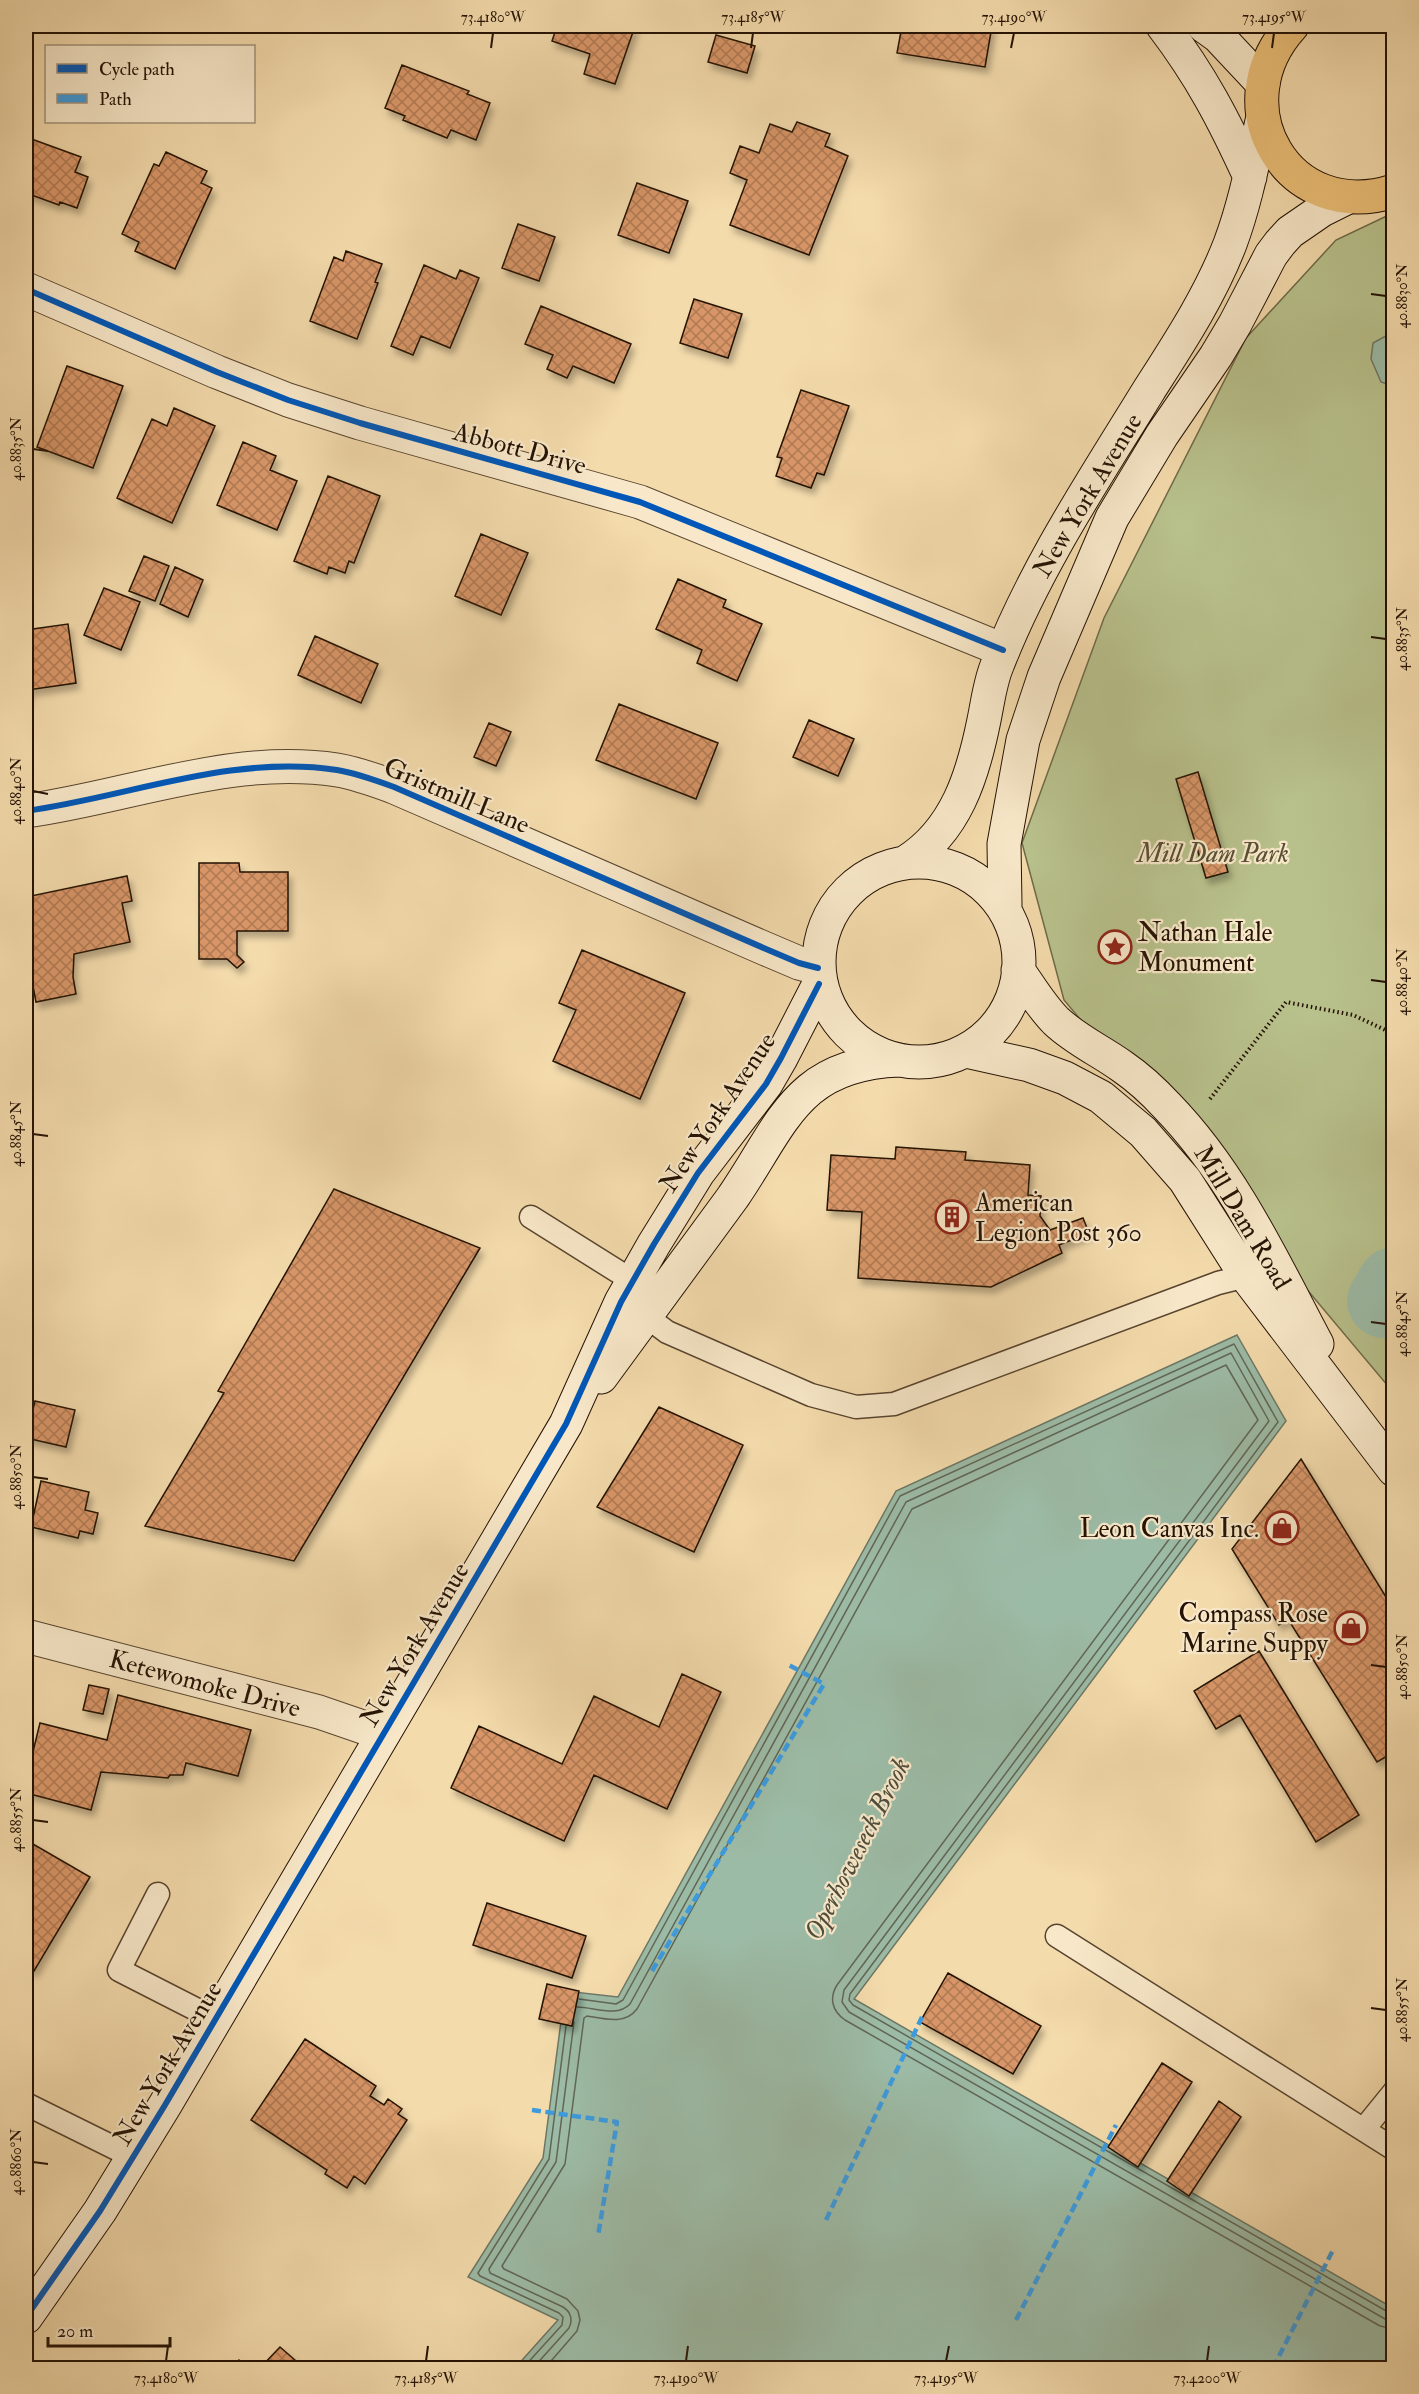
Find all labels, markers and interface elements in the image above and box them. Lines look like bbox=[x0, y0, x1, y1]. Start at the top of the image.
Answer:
text: 73.4180°W bbox=[461, 8, 526, 27]
text: 73.4185°W bbox=[721, 8, 785, 27]
text: 73.4190°W bbox=[981, 8, 1047, 27]
text: 73.4195°W bbox=[1242, 8, 1307, 27]
legend bbox=[45, 45, 255, 123]
text: Cycle path bbox=[99, 58, 175, 81]
text: Path bbox=[99, 88, 132, 111]
text: 40.8830°N bbox=[1393, 263, 1412, 328]
street label: New York Avenue bbox=[1026, 408, 1149, 583]
street label: Abbott Drive bbox=[449, 416, 590, 482]
text: 40.8835°N bbox=[7, 417, 26, 481]
text: 40.8835°N bbox=[1393, 607, 1412, 671]
street label: Gristmill Lane bbox=[379, 751, 535, 841]
text: 40.8840°N bbox=[7, 757, 26, 825]
park label: Mill Dam Park bbox=[1135, 838, 1289, 870]
place label: Nathan Hale Monument bbox=[1138, 917, 1273, 979]
place icon: Nathan Hale Monument bbox=[1097, 929, 1133, 965]
text: 40.8840°N bbox=[1393, 948, 1412, 1016]
street label: New York Avenue bbox=[653, 1027, 783, 1198]
text: 40.8845°N bbox=[7, 1100, 26, 1167]
street label: Mill Dam Road bbox=[1187, 1140, 1298, 1296]
place label: American Legion Post 360 bbox=[974, 1187, 1142, 1249]
building icon: American Legion Post 360 bbox=[934, 1199, 970, 1235]
text: 40.8845°N bbox=[1393, 1290, 1412, 1357]
text: 40.8850°N bbox=[7, 1444, 26, 1510]
shop icon: Leon Canvas Inc. bbox=[1264, 1510, 1300, 1546]
place label: Leon Canvas Inc. bbox=[1080, 1513, 1259, 1545]
street label: New York Avenue bbox=[353, 1557, 476, 1732]
place label: Compass Rose Marine Suppy bbox=[1179, 1598, 1329, 1661]
shop icon: Compass Rose Marine Suppy bbox=[1333, 1610, 1369, 1646]
text: 40.8850°N bbox=[1393, 1634, 1412, 1700]
street label: Ketewomoke Drive bbox=[106, 1643, 304, 1725]
water label: Operhoweseck Brook bbox=[797, 1752, 918, 1946]
text: 40.8855°N bbox=[7, 1787, 26, 1852]
street label: New York Avenue bbox=[106, 1976, 229, 2151]
text: 40.8855°N bbox=[1393, 1977, 1412, 2042]
text: 40.8860°N bbox=[7, 2128, 26, 2195]
scale bar bbox=[48, 2310, 170, 2348]
text: 20 m bbox=[57, 2320, 93, 2343]
text: 73.4180°W bbox=[134, 2369, 199, 2388]
text: 73.4185°W bbox=[394, 2369, 458, 2388]
text: 73.4190°W bbox=[653, 2369, 719, 2388]
text: 73.4195°W bbox=[914, 2369, 979, 2388]
text: 73.4200°W bbox=[1173, 2369, 1241, 2388]

